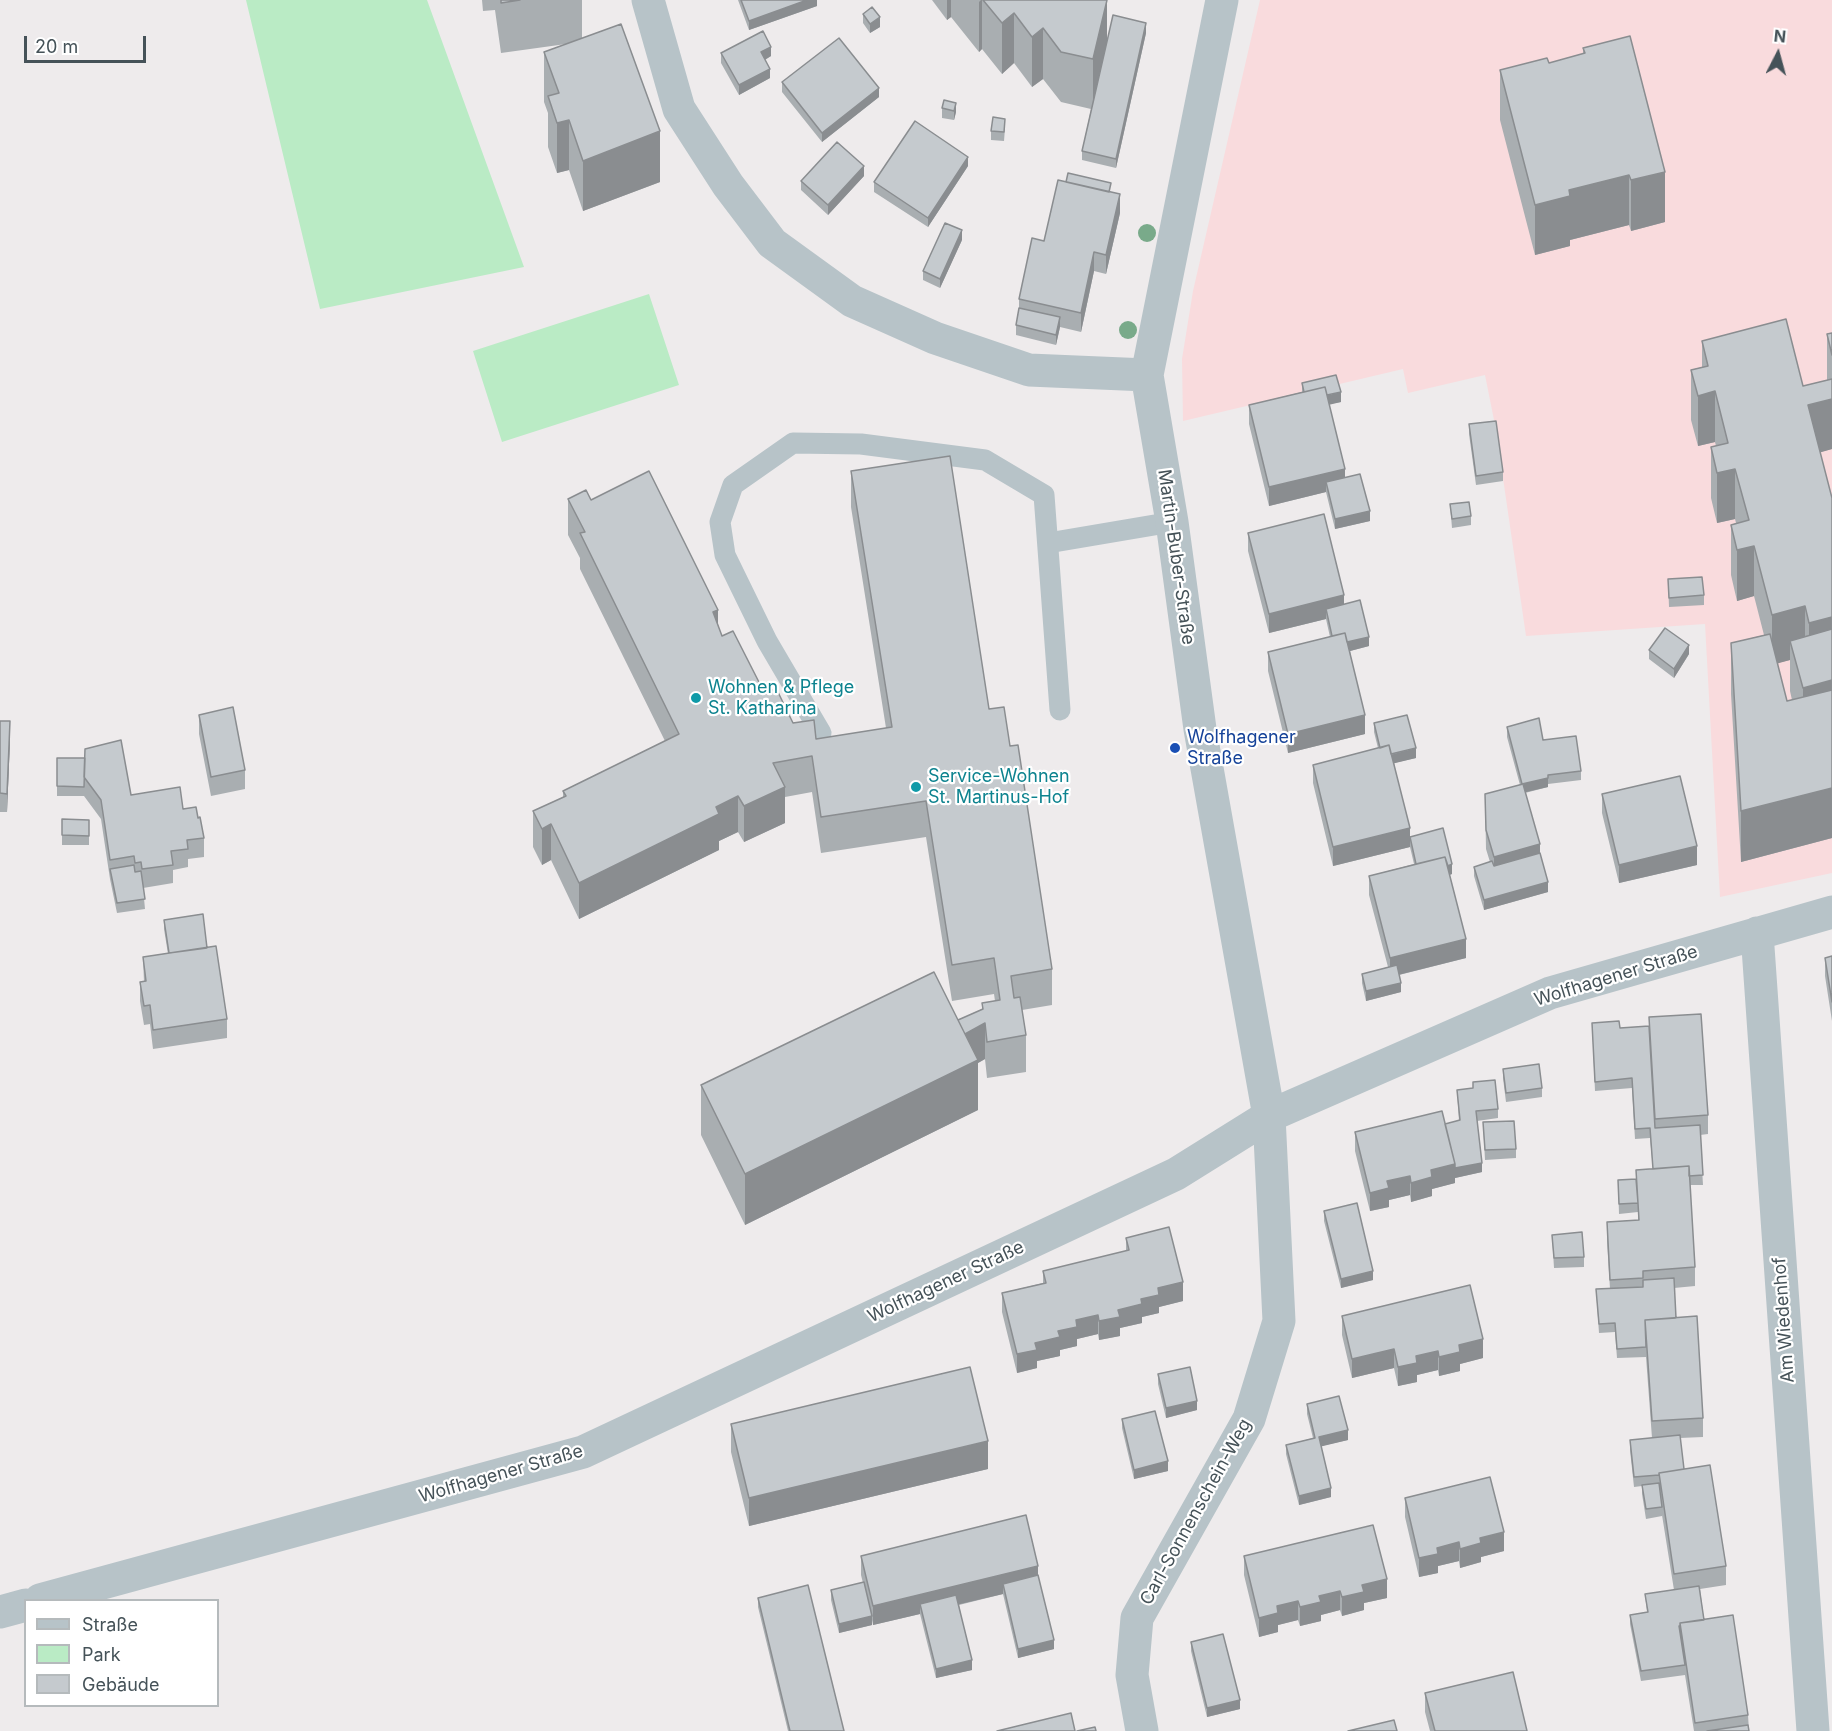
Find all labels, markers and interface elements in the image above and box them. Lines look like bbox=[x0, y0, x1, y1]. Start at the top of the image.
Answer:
scale bar bbox=[27, 24, 148, 62]
north arrow bbox=[1748, 24, 1808, 84]
text: N bbox=[1773, 26, 1787, 47]
text: 20 m bbox=[35, 36, 78, 57]
street label: Martin-Buber-Straße bbox=[1153, 468, 1199, 646]
place label: Wohnen & Pflege St. Katharina bbox=[708, 677, 854, 720]
marker: Wohnen & Pflege St. Katharina bbox=[689, 691, 703, 705]
place label: Wolfhagener Straße bbox=[1187, 727, 1296, 770]
marker: Wolfhagener Straße bbox=[1168, 741, 1182, 755]
place label: Service-Wohnen St. Martinus-Hof bbox=[928, 766, 1070, 808]
marker: Service-Wohnen St. Martinus-Hof bbox=[909, 780, 923, 794]
street label: Wolfhagener Straße bbox=[1532, 941, 1700, 1011]
street label: Wolfhagener Straße bbox=[864, 1236, 1028, 1328]
street label: Am Wiedenhof bbox=[1769, 1256, 1799, 1384]
street label: Carl-Sonnenschein-Weg bbox=[1136, 1415, 1256, 1609]
street label: Wolfhagener Straße bbox=[416, 1440, 586, 1508]
legend bbox=[24, 1599, 219, 1707]
text: Straße bbox=[82, 1614, 138, 1635]
text: Park bbox=[82, 1644, 121, 1665]
text: Gebäude bbox=[82, 1674, 159, 1695]

